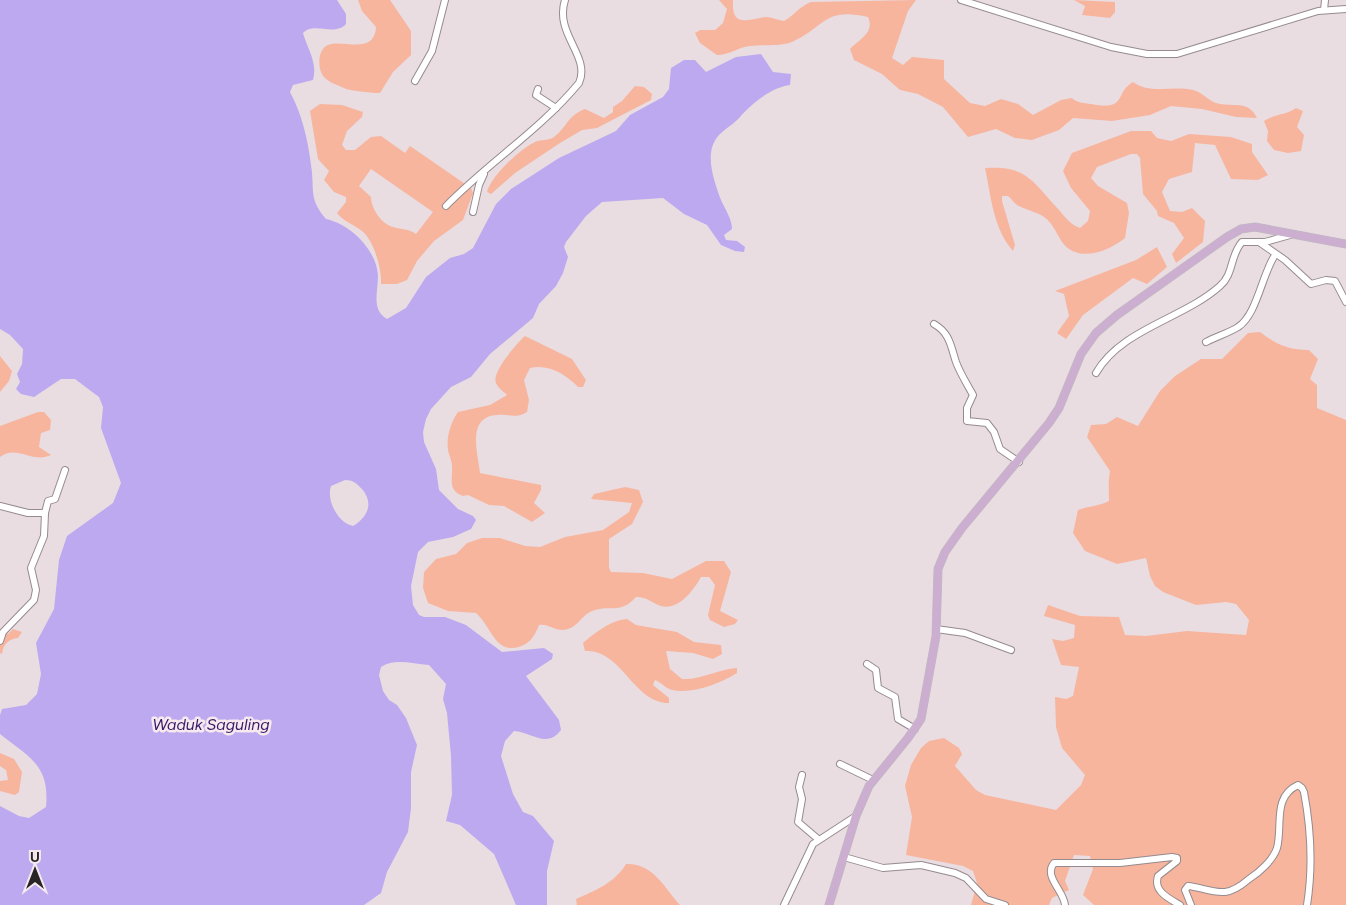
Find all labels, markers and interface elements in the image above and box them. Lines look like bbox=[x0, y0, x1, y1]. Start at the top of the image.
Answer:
water label: Waduk Saguling bbox=[152, 715, 270, 734]
north arrow bbox=[10, 845, 60, 895]
text: U bbox=[30, 849, 40, 866]

